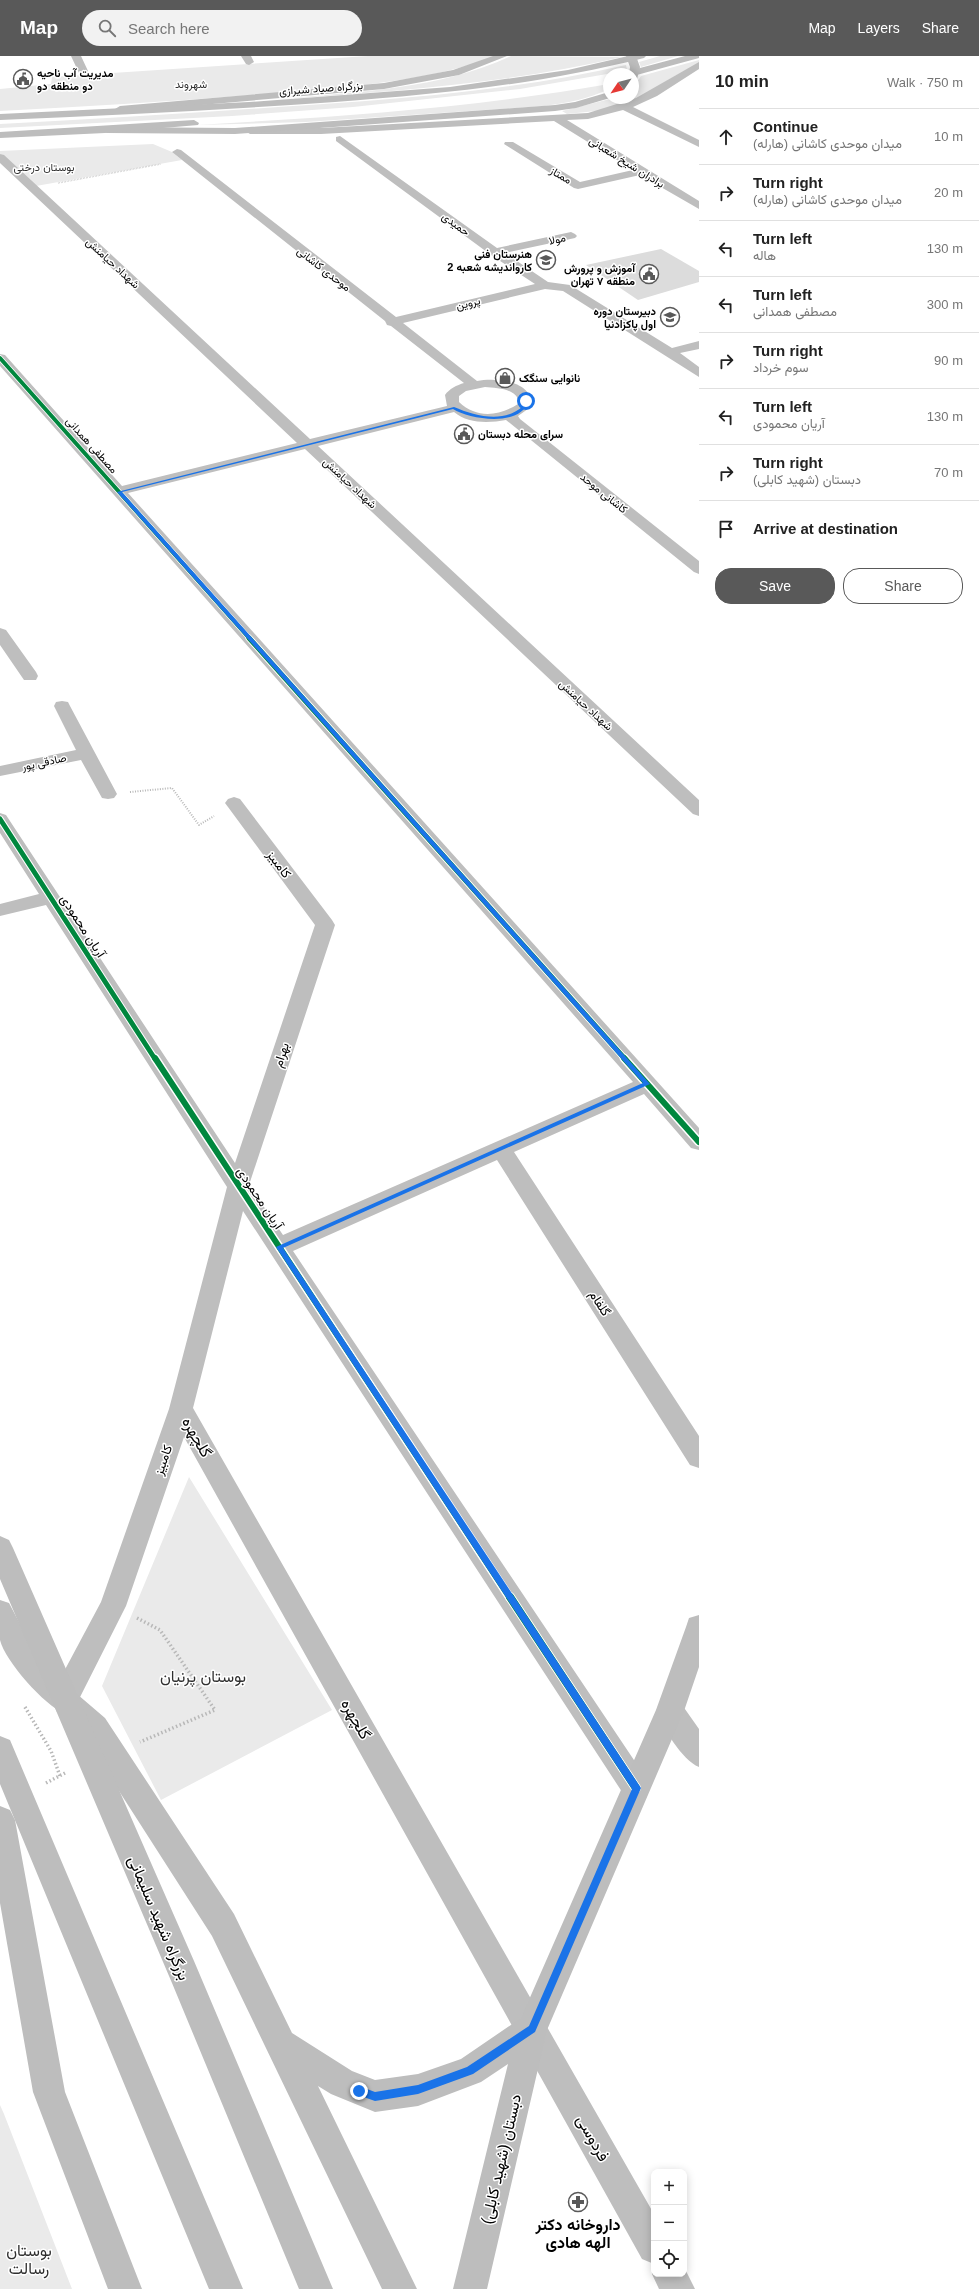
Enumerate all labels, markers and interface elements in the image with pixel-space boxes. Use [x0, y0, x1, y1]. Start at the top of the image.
search box [82, 10, 362, 46]
text: Map [20, 17, 58, 38]
icon: search [96, 17, 118, 39]
text: Search here [128, 20, 210, 37]
text: Map [808, 20, 836, 36]
text: Layers [858, 20, 900, 36]
text: Share [922, 20, 959, 36]
place label: مدیریت آب ناحیه دو منطقه دو [37, 67, 113, 93]
public building icon: مدیریت آب ناحیه دو منطقه دو [12, 68, 34, 90]
north arrow [603, 68, 639, 104]
text: 10 min [715, 72, 769, 91]
text: Walk · 750 m [887, 75, 963, 90]
park label: شهروند [175, 78, 207, 91]
street label: بزرگراه صیاد شیرازی [279, 79, 363, 98]
text: Continue [753, 118, 818, 135]
icon: ahead [715, 126, 737, 148]
text: 10 m [934, 129, 963, 144]
street label: برادران شیخ شعبانی [586, 134, 667, 192]
text: میدان موحدی کاشانی (هارله) [753, 136, 902, 151]
park label: بوستان درختی [13, 161, 75, 174]
street label: ممتاز [547, 163, 574, 187]
text: Turn right [753, 174, 823, 191]
icon: right [715, 182, 737, 204]
text: 20 m [934, 185, 963, 200]
text: میدان موحدی کاشانی (هارله) [753, 192, 902, 207]
street label: حمیدی [439, 210, 472, 239]
text: Turn left [753, 230, 812, 247]
street label: مولا [547, 231, 567, 248]
street label: شهداد حیامنش [83, 235, 142, 292]
icon: left [715, 238, 737, 260]
text: 130 m [927, 241, 963, 256]
street label: موحدی کاشانی [294, 244, 353, 294]
place label: هنرستان فنی کارواندیشه شعبه 2 [447, 248, 532, 274]
text: هاله [753, 248, 776, 263]
school or university icon: هنرستان فنی کارواندیشه شعبه 2 [535, 249, 557, 271]
place label: آموزش و پرورش منطقه ۷ تهران [564, 262, 636, 288]
public building icon: آموزش و پرورش منطقه ۷ تهران [638, 263, 660, 285]
text: Turn left [753, 286, 812, 303]
street label: پروین [455, 294, 482, 314]
icon: left [715, 294, 737, 316]
text: 300 m [927, 297, 963, 312]
text: مصطفی همدانی [753, 304, 837, 319]
place label: دبیرستان دوره اول پاکزادنیا [594, 305, 657, 332]
school or university icon: دبیرستان دوره اول پاکزادنیا [659, 306, 681, 328]
text: Turn right [753, 342, 823, 359]
icon: right [715, 350, 737, 372]
text: 90 m [934, 353, 963, 368]
text: سوم خرداد [753, 360, 809, 375]
shop icon: نانوایی سنگک [494, 367, 516, 389]
place label: نانوایی سنگک [519, 372, 580, 385]
route start [517, 392, 535, 410]
text: Turn left [753, 398, 812, 415]
icon: left [715, 406, 737, 428]
text: 130 m [927, 409, 963, 424]
street label: مصطفی همدانی [63, 415, 120, 476]
text: آریان محمودی [753, 416, 825, 431]
public building icon: سرای محله دبستان [453, 423, 475, 445]
place label: سرای محله دبستان [478, 428, 563, 441]
text: Turn right [753, 454, 823, 471]
street label: شهداد حیامنش [320, 455, 379, 512]
icon: right [715, 462, 737, 484]
text: 70 m [934, 465, 963, 480]
street label: کاشانی موحد [578, 471, 630, 516]
text: دبستان (شهید کابلی) [753, 472, 861, 487]
icon: arrive [715, 518, 737, 540]
text: Arrive at destination [753, 520, 898, 537]
button: Save [715, 568, 835, 604]
button: Share [843, 568, 963, 604]
street label: شهداد حیامنش [556, 677, 615, 734]
street label: صادقی پور [20, 751, 68, 775]
street label: کامبیز [262, 846, 294, 882]
street label: آریان محمودی [56, 892, 109, 962]
street label: بهرام [270, 1041, 293, 1070]
street label: آریان محمودی [233, 1164, 287, 1233]
street label: گلفام [585, 1287, 614, 1319]
street label: گلچهره [176, 1414, 215, 1462]
street label: کامبیز [151, 1443, 176, 1478]
park label: بوستان پرنیان [160, 1668, 246, 1688]
street label: گلچهره [335, 1696, 374, 1744]
street label: بزرگراه شهید سلیمانی [123, 1853, 193, 1984]
route end [350, 2082, 368, 2100]
street label: دبستان (شهید کابلی) [478, 2092, 526, 2226]
street label: فردوسی [572, 2112, 613, 2165]
map controls [651, 2169, 687, 2277]
button: + [651, 2169, 687, 2205]
pharmacy icon: داروخانه دکتر الهه هادی [567, 2191, 589, 2213]
button: − [651, 2205, 687, 2241]
place label: داروخانه دکتر الهه هادی [534, 2216, 621, 2253]
button: locate [651, 2241, 687, 2277]
park label: بوستان رسالت [6, 2242, 52, 2279]

